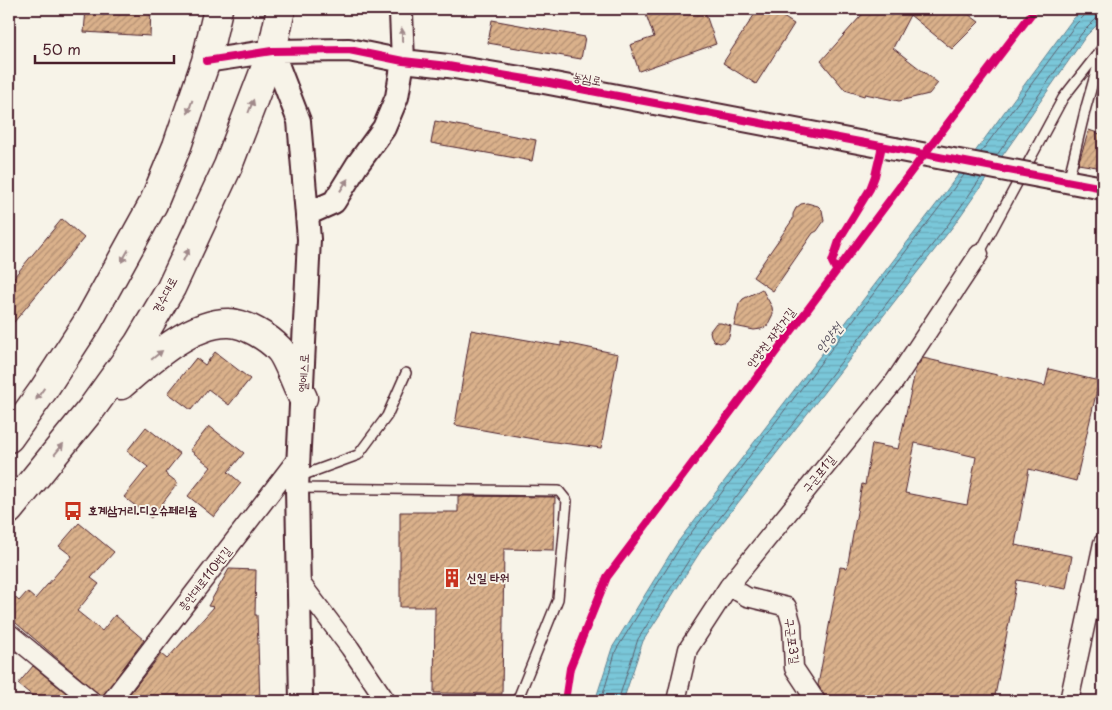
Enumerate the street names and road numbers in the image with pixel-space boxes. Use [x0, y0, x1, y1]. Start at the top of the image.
street label: 농심로 [571, 66, 603, 90]
street label: 경수대로 [147, 273, 181, 316]
street label: 안양천 자전거길 [741, 303, 799, 371]
street label: 엘에스로 [293, 353, 313, 393]
street label: 구군포1길 [797, 450, 839, 496]
street label: 흥안대로110번길 [173, 542, 235, 614]
street label: 구군포3길 [781, 617, 805, 665]

